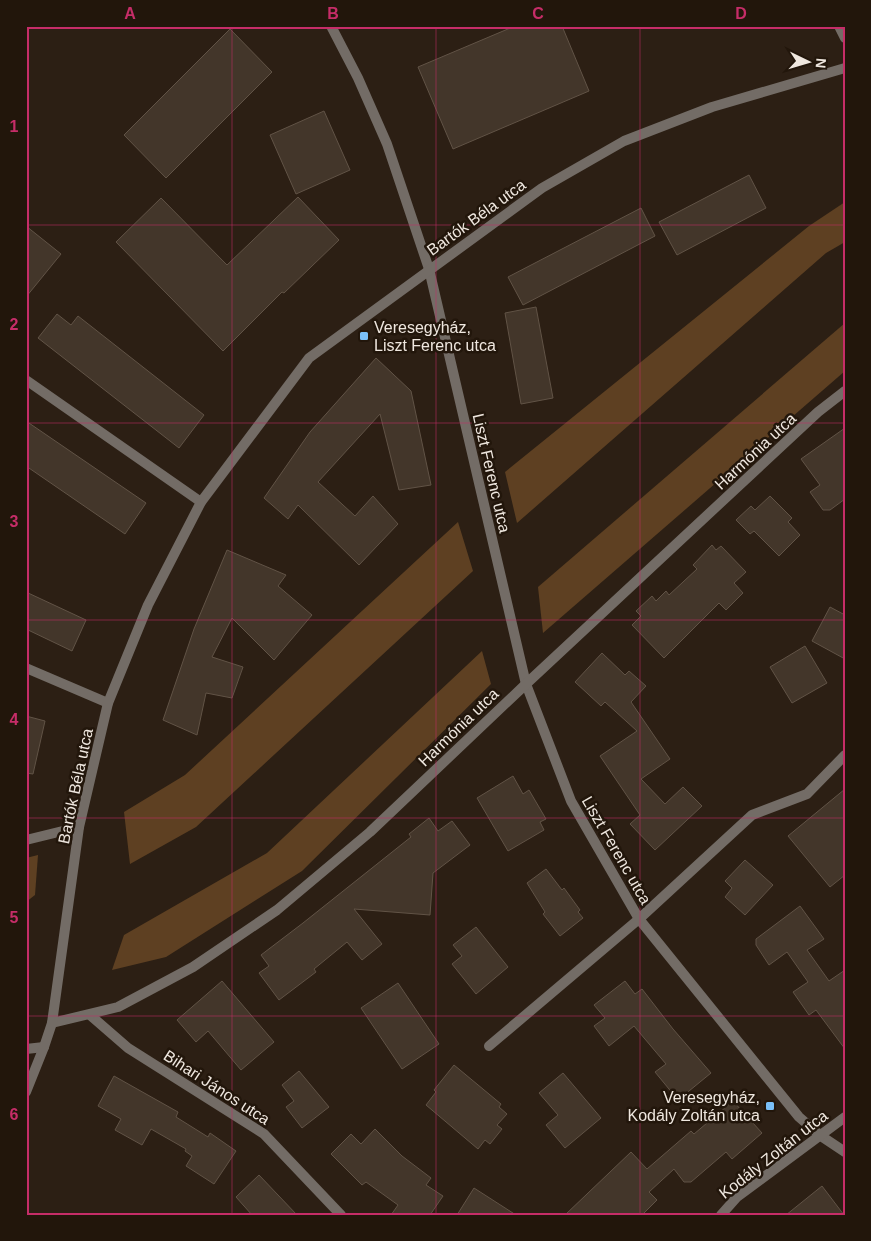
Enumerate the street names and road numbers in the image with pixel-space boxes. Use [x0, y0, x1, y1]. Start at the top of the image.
street label: Bartók Béla utca [424, 176, 529, 259]
street label: Harmónia utca [711, 410, 799, 493]
street label: Liszt Ferenc utca [470, 412, 514, 534]
street label: Harmónia utca [415, 685, 502, 770]
street label: Bartók Béla utca [55, 727, 96, 845]
street label: Liszt Ferenc utca [579, 793, 654, 907]
street label: Bihari János utca [161, 1047, 273, 1128]
street label: Kodály Zoltán utca [716, 1107, 831, 1202]

